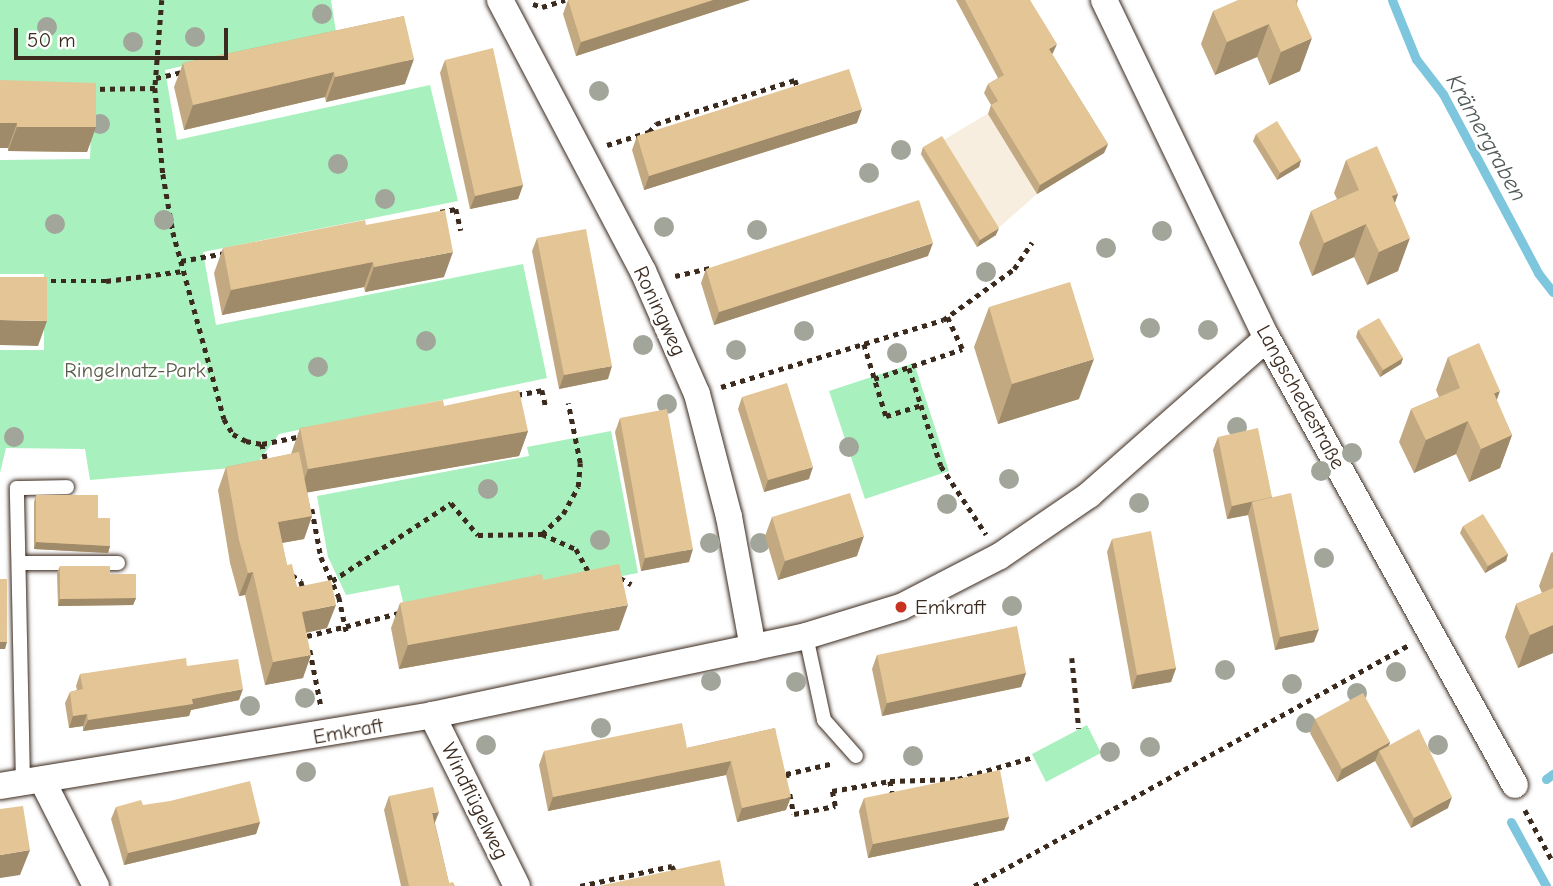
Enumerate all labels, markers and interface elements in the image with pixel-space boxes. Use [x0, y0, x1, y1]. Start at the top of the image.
scale bar [18, 14, 231, 58]
text: 50 m [27, 28, 76, 52]
water label: Krämergraben [1440, 70, 1532, 206]
street label: Roningweg [628, 262, 692, 360]
street label: Langschedestraße [1251, 320, 1351, 474]
park label: Ringelnatz-Park [64, 357, 206, 383]
place label: Emkraft [915, 594, 986, 620]
marker: Emkraft [893, 599, 909, 615]
street label: Emkraft [311, 712, 385, 750]
street label: Windflügelweg [436, 738, 514, 864]

